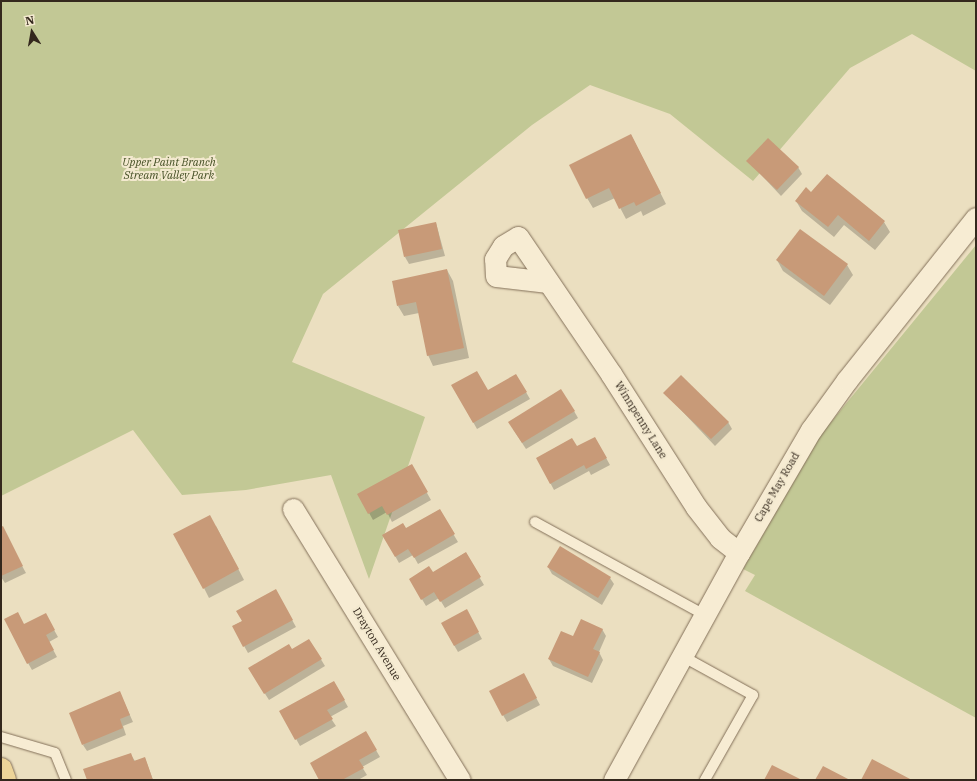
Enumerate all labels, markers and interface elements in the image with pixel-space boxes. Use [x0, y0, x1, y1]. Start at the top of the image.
north arrow [12, 12, 52, 52]
text: N [24, 13, 35, 28]
park label: Upper Paint Branch Stream Valley Park [122, 156, 216, 182]
street label: Winnpenny Lane [612, 379, 670, 461]
street label: Cape May Road [752, 450, 802, 524]
street label: Drayton Avenue [350, 605, 404, 683]

